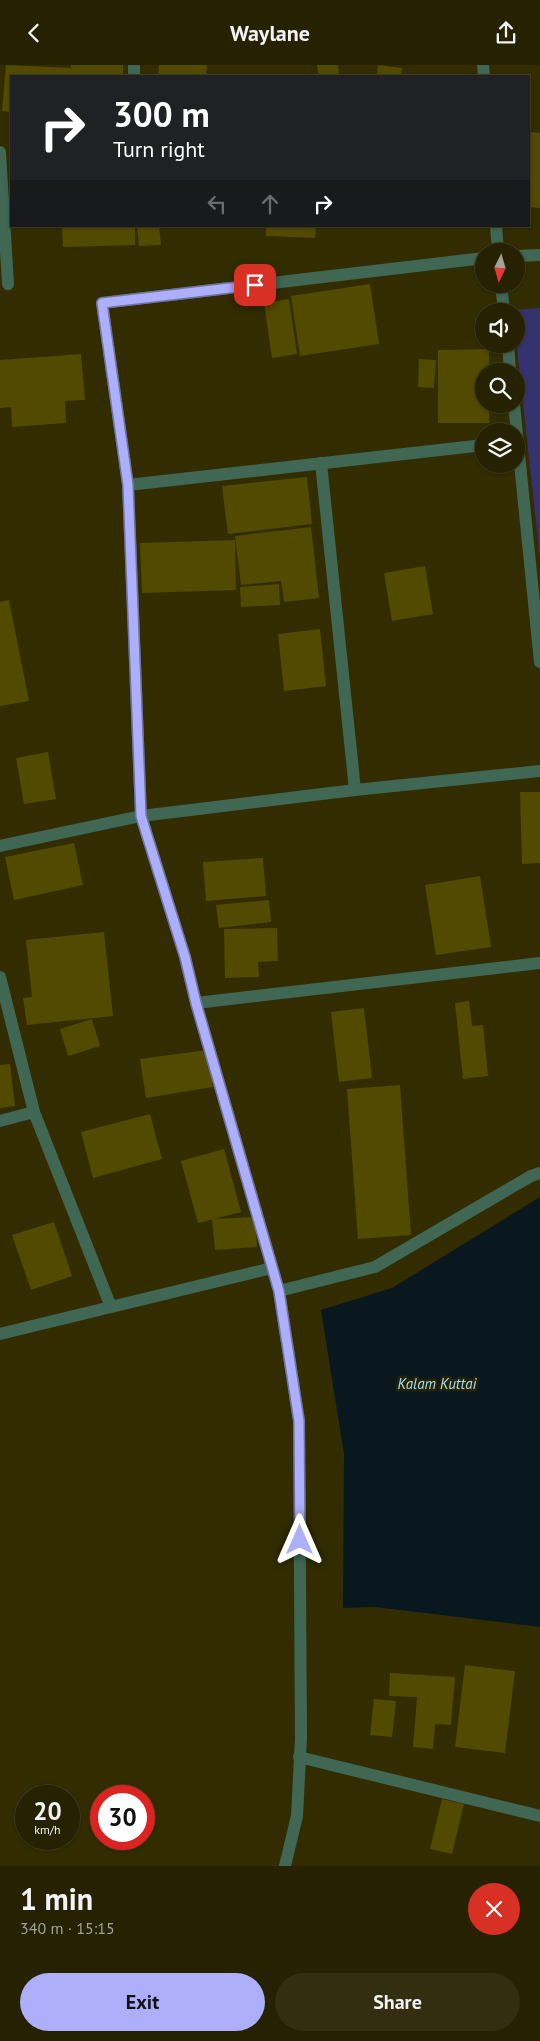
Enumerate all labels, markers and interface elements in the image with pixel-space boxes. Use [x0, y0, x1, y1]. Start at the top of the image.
icon: back [20, 19, 48, 47]
text: Waylane [230, 19, 310, 47]
icon: share [492, 19, 520, 47]
text: 300 m [113, 91, 210, 137]
icon: right [30, 95, 95, 160]
text: Turn right [113, 135, 205, 163]
icon: left [203, 190, 231, 218]
icon: ahead [256, 190, 284, 218]
icon: right [309, 190, 337, 218]
north arrow [475, 243, 525, 293]
map controls [475, 243, 525, 473]
pin [234, 264, 276, 306]
icon: arrive [241, 271, 269, 299]
button: sound [475, 303, 525, 353]
button: search [475, 363, 525, 413]
button: layers [475, 423, 525, 473]
water label: Kalam Kuttai [398, 1374, 478, 1393]
position arrow [273, 1513, 325, 1565]
speed limit sign: 30 [90, 1785, 155, 1850]
text: 20 [33, 1795, 62, 1827]
text: km/h [34, 1822, 61, 1837]
text: 1 min [20, 1879, 93, 1918]
button: close [468, 1883, 520, 1935]
text: 340 m · 15:15 [20, 1918, 115, 1938]
button: Exit [20, 1973, 265, 2031]
button: Share [275, 1973, 520, 2031]

